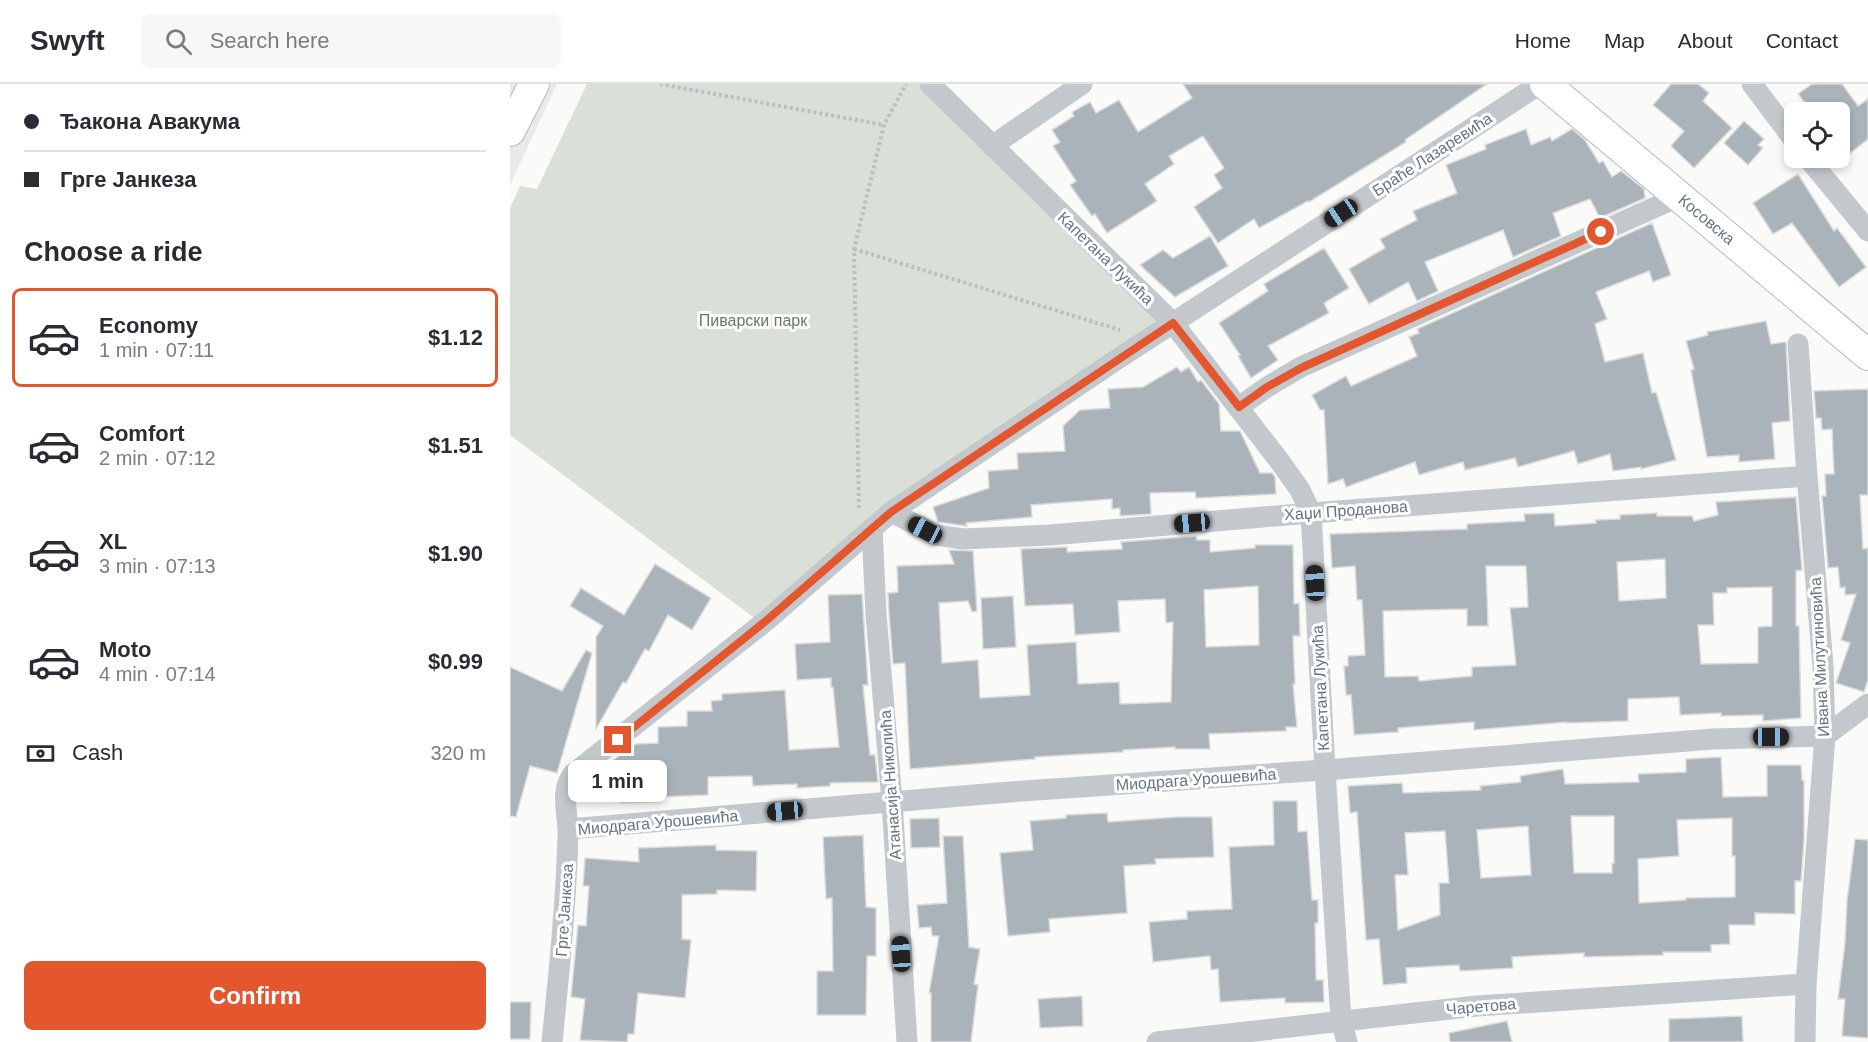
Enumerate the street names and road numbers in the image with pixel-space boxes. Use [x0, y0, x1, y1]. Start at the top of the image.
street label: Браће Лазаревића [1369, 109, 1495, 199]
street label: Косовска [1675, 191, 1738, 248]
street label: Капетана Лукића [1054, 209, 1157, 308]
street label: Хаџи Проданова [1284, 498, 1409, 523]
street label: Ивана Милутиновића [1807, 577, 1832, 737]
street label: Капетана Лукића [1309, 625, 1332, 751]
street label: Атанасија Николића [877, 709, 904, 860]
street label: Миодрага Урошевића [1115, 765, 1277, 794]
street label: Миодрага Урошевића [577, 807, 739, 838]
street label: Грге Јанкеза [553, 863, 576, 957]
street label: Чаретова [1445, 995, 1517, 1018]

